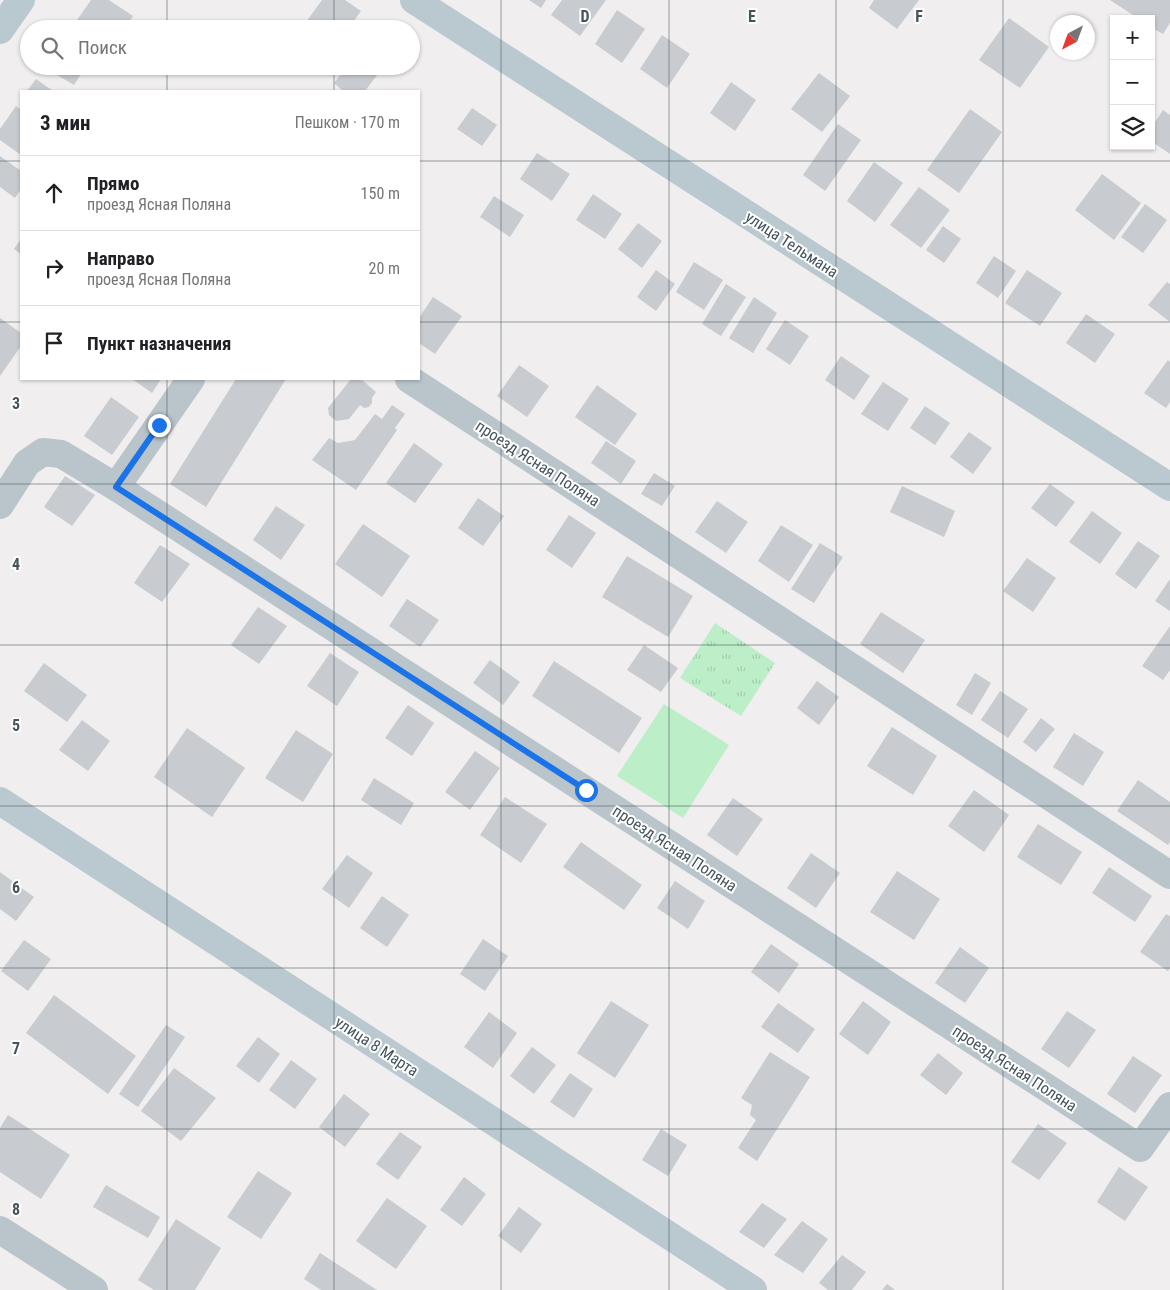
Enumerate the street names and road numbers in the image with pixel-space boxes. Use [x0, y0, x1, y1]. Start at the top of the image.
street label: улица Тельмана [742, 207, 842, 281]
street label: проезд Ясная Поляна [472, 416, 603, 511]
street label: проезд Ясная Поляна [609, 801, 740, 896]
street label: улица 8 Марта [332, 1012, 422, 1080]
street label: проезд Ясная Поляна [949, 1021, 1080, 1116]

